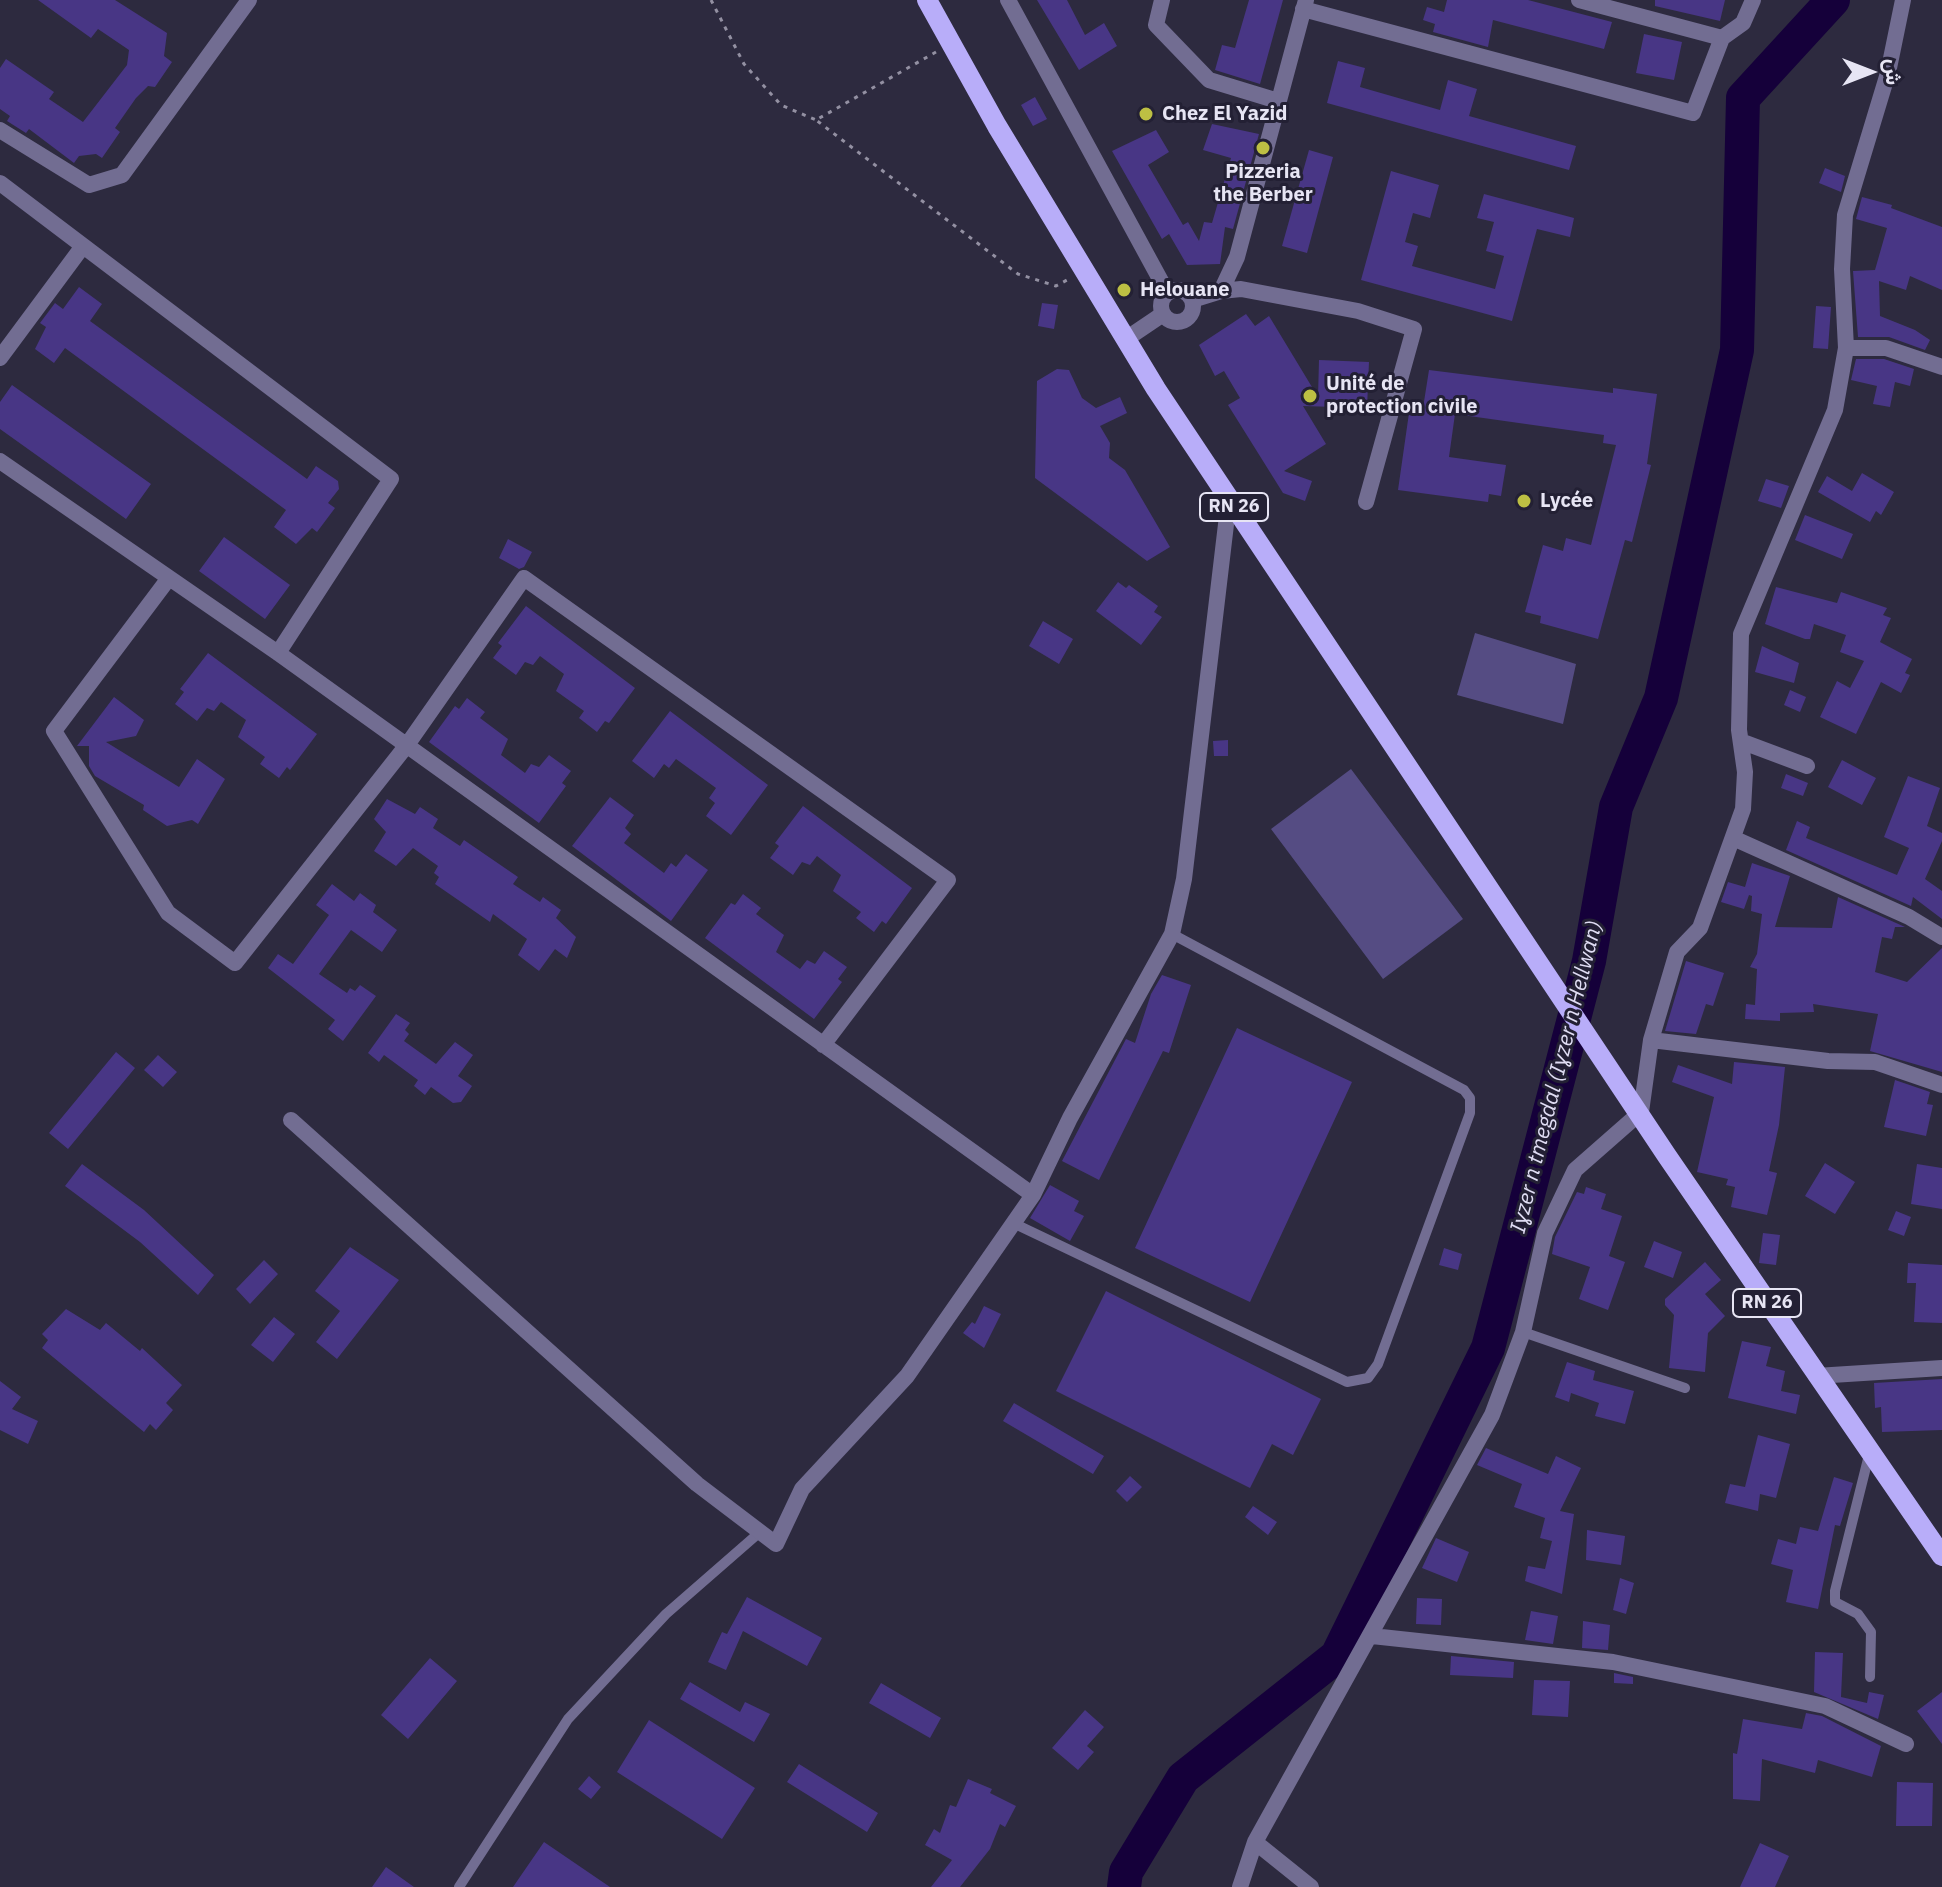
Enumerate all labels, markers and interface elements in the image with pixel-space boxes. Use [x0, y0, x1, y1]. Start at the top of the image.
north arrow [1830, 32, 1910, 112]
text: ش [1880, 59, 1909, 85]
place label: Chez El Yazid [1162, 102, 1287, 126]
marker: Chez El Yazid [1137, 105, 1155, 123]
marker: Pizzeria the Berber [1254, 139, 1272, 157]
place label: Pizzeria the Berber [1213, 160, 1313, 207]
place label: Helouane [1140, 278, 1230, 302]
marker: Helouane [1115, 281, 1133, 299]
place label: Unité de protection civile [1326, 372, 1478, 419]
marker: Unité de protection civile [1301, 387, 1319, 405]
place label: Lycée [1540, 489, 1593, 513]
marker: Lycée [1515, 492, 1533, 510]
road number: RN 26 [1200, 493, 1268, 521]
water label: Iɣzer n tmegdal (Iɣzer n Hellwan) [1505, 918, 1609, 1236]
road number: RN 26 [1733, 1289, 1801, 1317]

